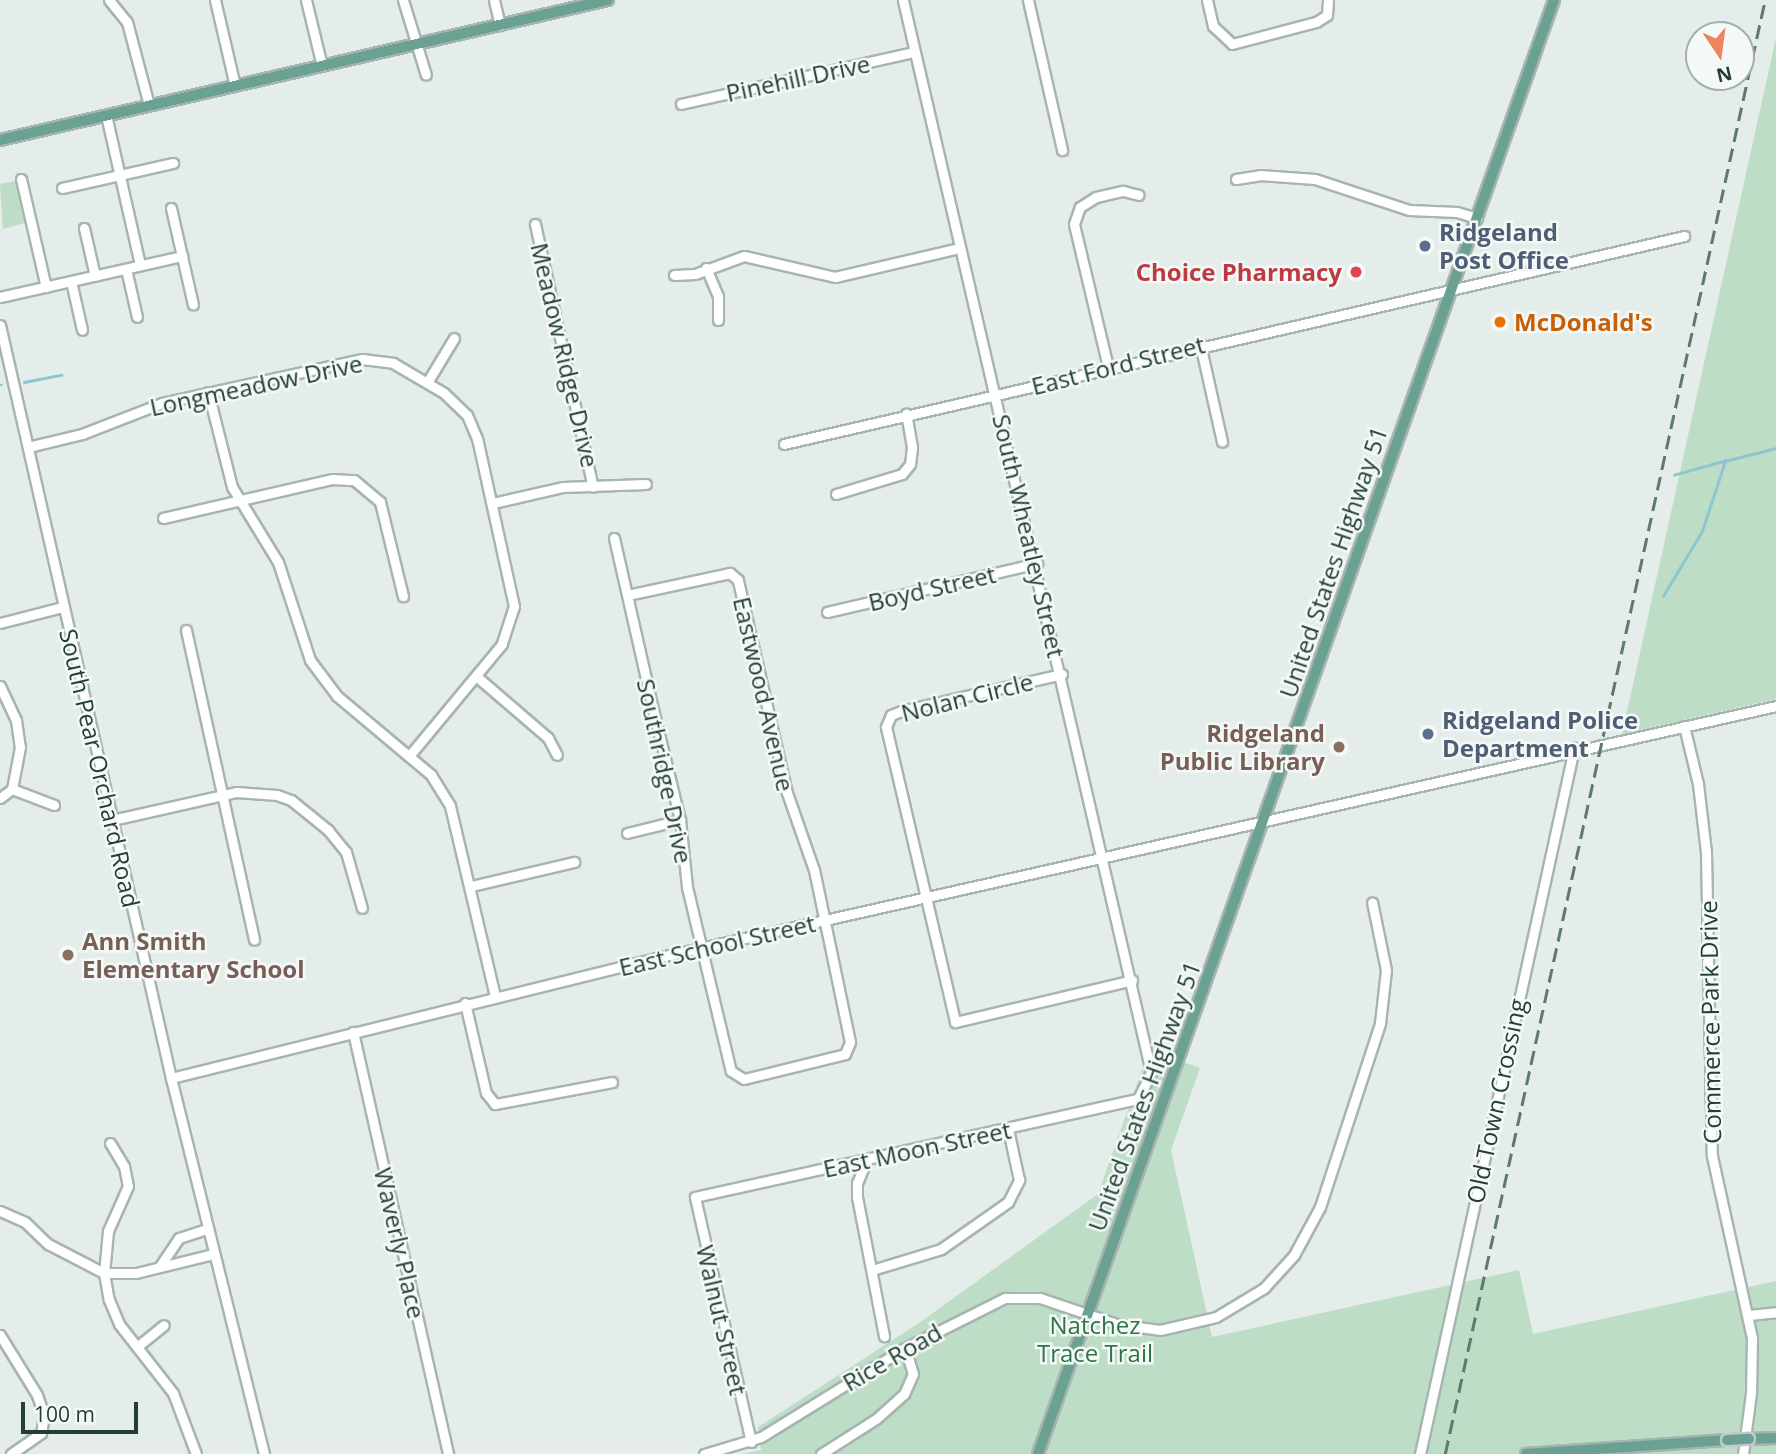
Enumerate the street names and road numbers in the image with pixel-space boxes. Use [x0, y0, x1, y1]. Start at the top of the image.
street label: Pinehill Drive [723, 49, 873, 107]
street label: Meadow Ridge Drive [525, 240, 605, 470]
street label: East Ford Street [1028, 330, 1208, 400]
street label: Longmeadow Drive [147, 348, 365, 422]
street label: South Wheatley Street [987, 412, 1071, 660]
street label: United States Highway 51 [1273, 423, 1393, 701]
street label: Boyd Street [865, 559, 999, 617]
street label: Eastwood Avenue [728, 594, 800, 794]
street label: South Pear Orchard Road [54, 626, 146, 910]
street label: Nolan Circle [898, 667, 1036, 727]
street label: Southridge Drive [631, 676, 699, 866]
street label: Commerce Park Drive [1693, 900, 1727, 1144]
street label: East School Street [616, 908, 818, 982]
street label: United States Highway 51 [1082, 957, 1206, 1235]
street label: Old Town Crossing [1460, 996, 1532, 1206]
street label: East Moon Street [820, 1115, 1014, 1183]
street label: Waverly Place [369, 1165, 431, 1321]
street label: Walnut Street [691, 1242, 753, 1398]
street label: Rice Road [837, 1317, 947, 1397]

